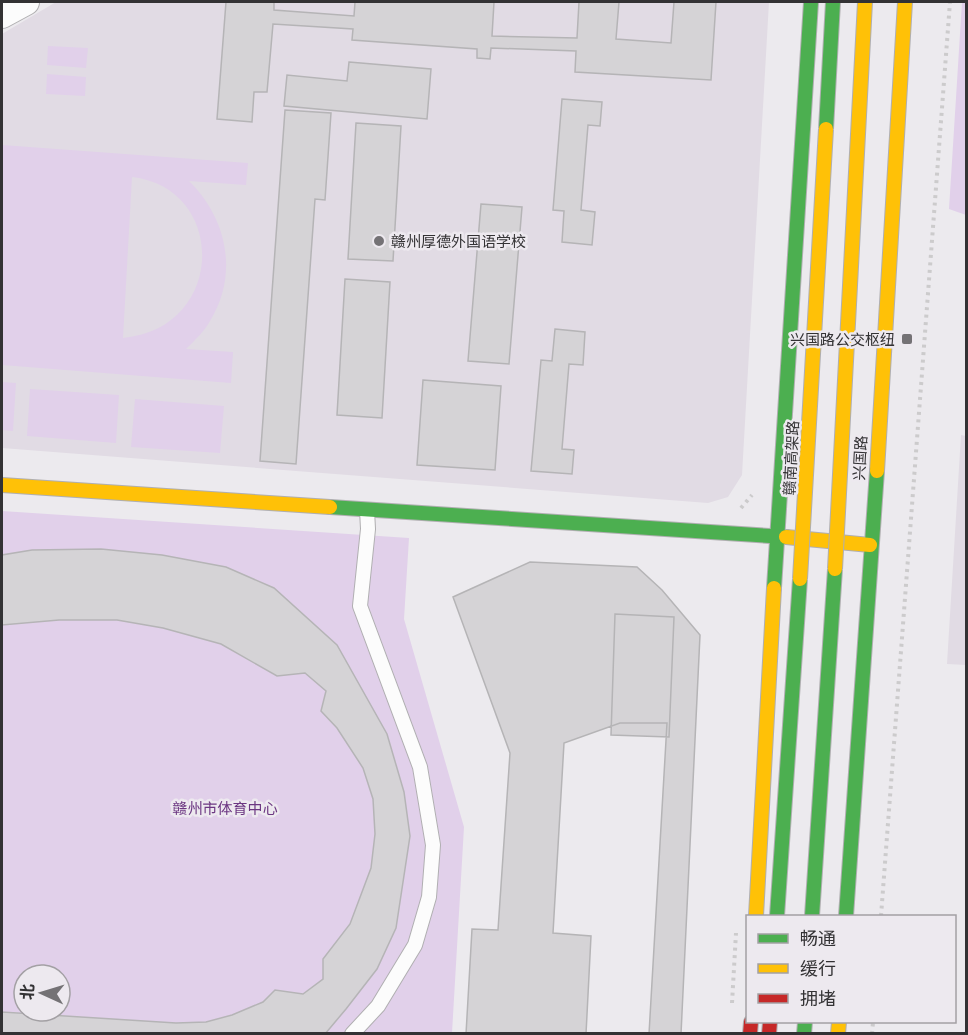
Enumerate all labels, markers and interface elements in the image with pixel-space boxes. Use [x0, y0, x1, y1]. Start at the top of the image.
place label: 赣州厚德外国语学校 [391, 231, 526, 252]
marker: 赣州厚德外国语学校 [372, 234, 386, 248]
place label: 兴国路公交枢纽 [790, 329, 895, 350]
marker: 兴国路公交枢纽 [900, 332, 914, 346]
street label: 赣南高架路 [779, 420, 803, 496]
street label: 兴国路 [848, 435, 872, 481]
park label: 赣州市体育中心 [172, 798, 278, 819]
legend [746, 915, 956, 1023]
text: 畅通 [800, 926, 836, 951]
text: 缓行 [800, 956, 836, 981]
north arrow [12, 963, 72, 1023]
text: 北 [16, 983, 40, 1001]
text: 拥堵 [800, 986, 836, 1011]

